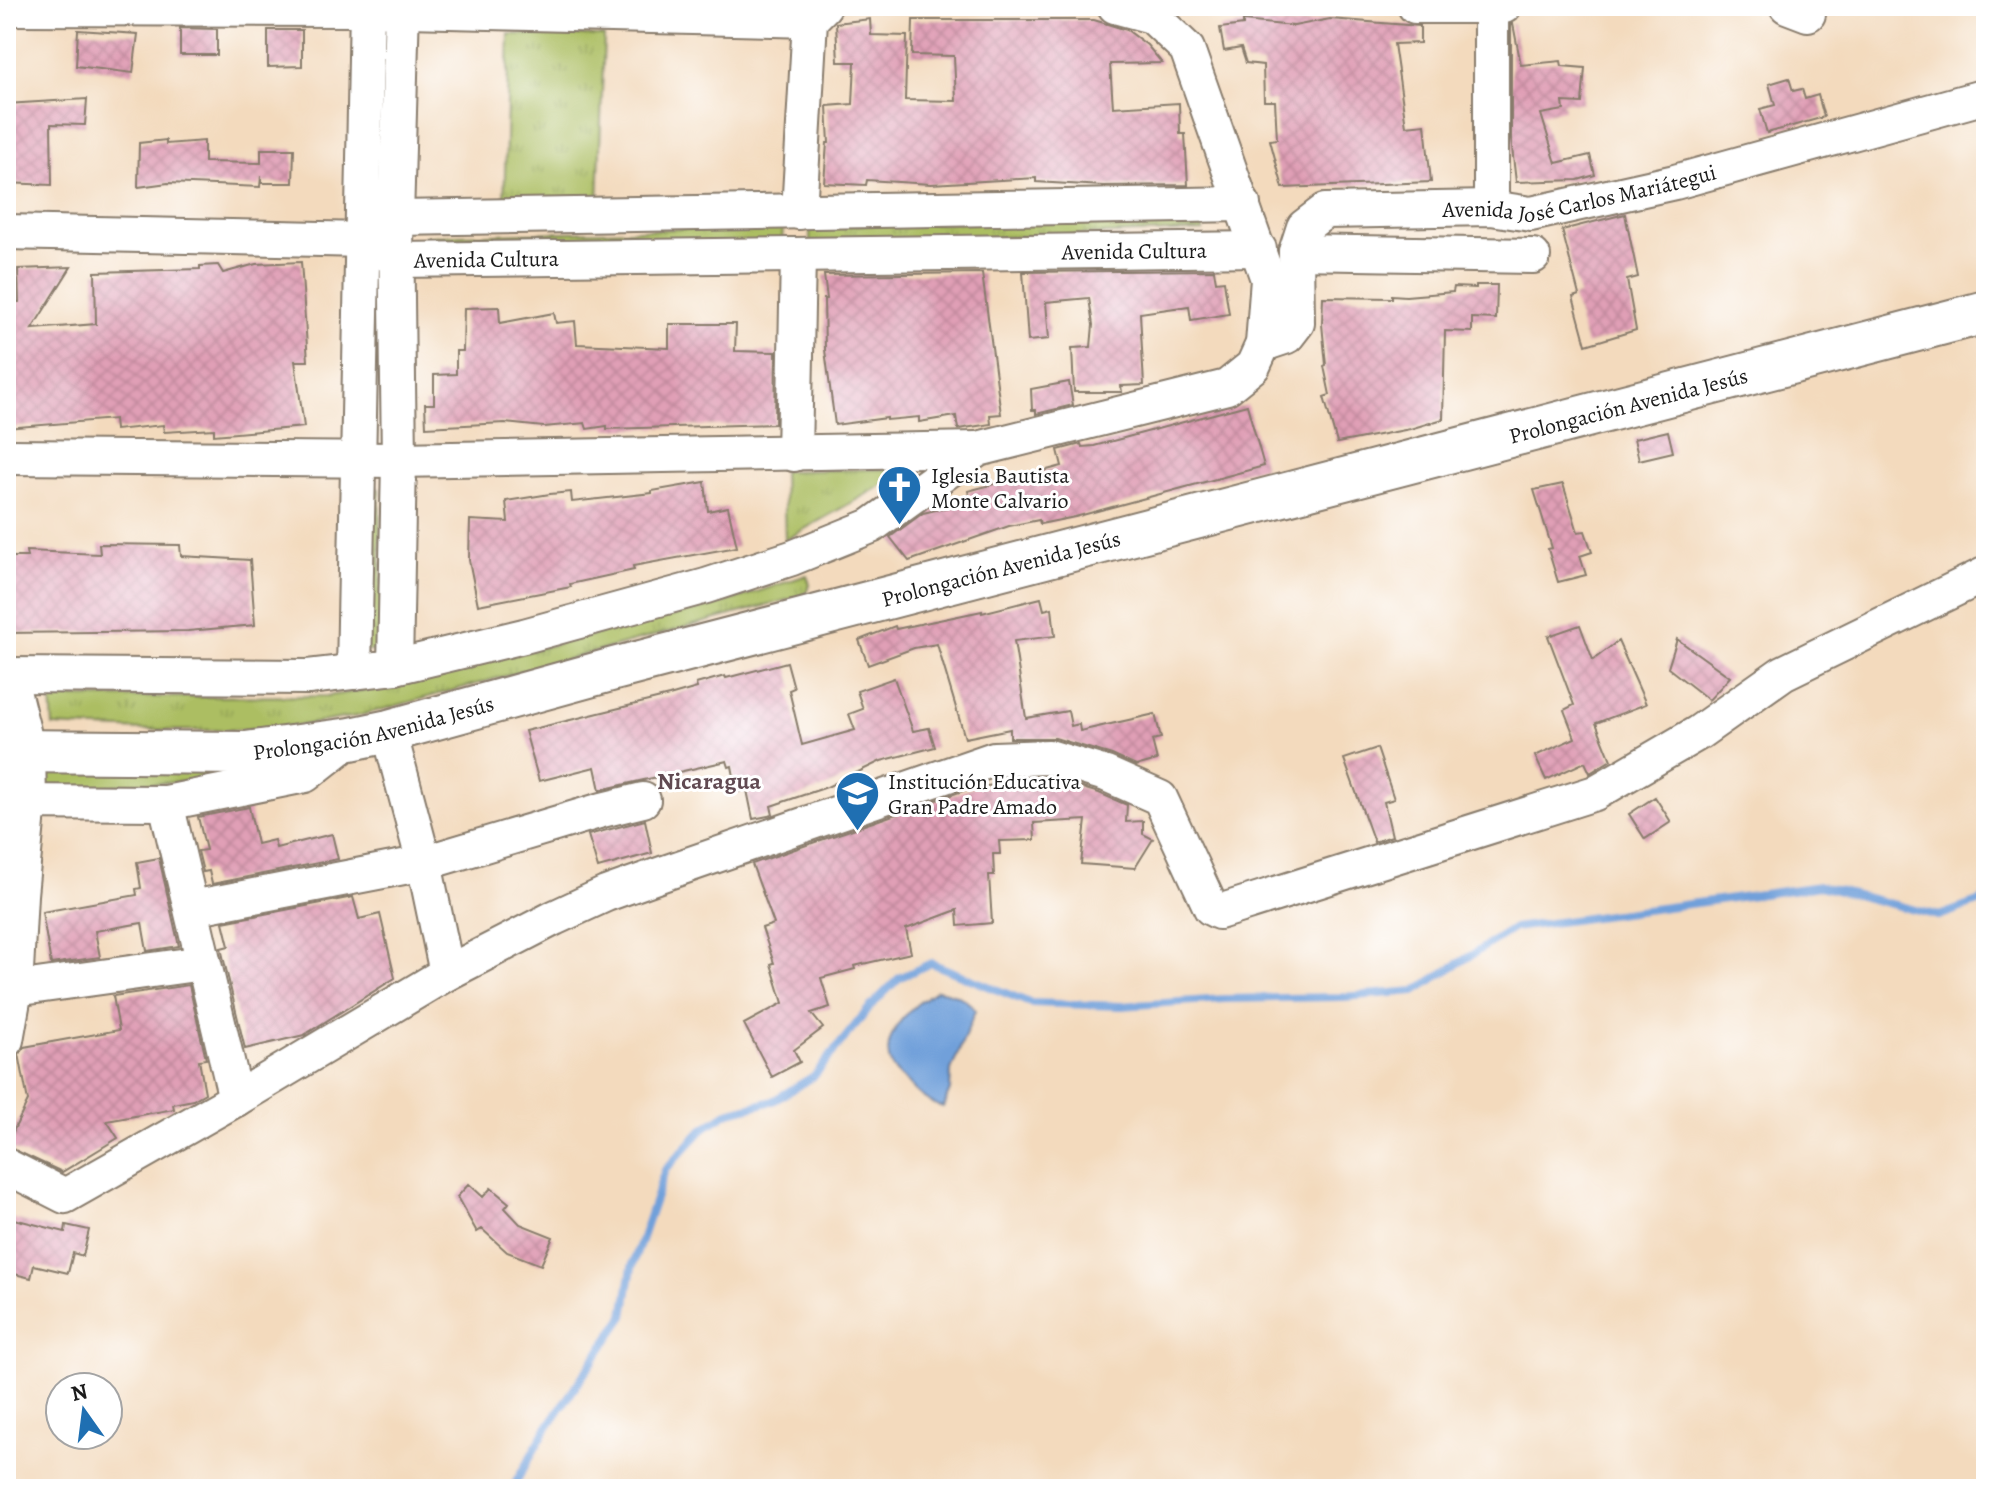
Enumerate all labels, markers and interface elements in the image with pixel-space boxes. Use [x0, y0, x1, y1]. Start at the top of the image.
street label: Avenida José Carlos Mariátegui [1441, 157, 1720, 231]
street label: Avenida Cultura [1061, 236, 1208, 268]
street label: Avenida Cultura [413, 244, 560, 276]
street label: Prolongación Avenida Jesús [1506, 361, 1751, 452]
place label: Iglesia Bautista Monte Calvario [931, 461, 1070, 516]
church icon: Iglesia Bautista Monte Calvario [876, 464, 924, 527]
street label: Prolongación Avenida Jesús [879, 524, 1124, 615]
street label: Prolongación Avenida Jesús [251, 689, 497, 768]
district label: Nicaragua [657, 765, 762, 797]
place label: Institución Educativa Gran Padre Amado [888, 767, 1082, 822]
school or university icon: Institución Educativa Gran Padre Amado [833, 770, 881, 833]
north arrow [44, 1371, 124, 1451]
text: N [68, 1376, 91, 1409]

